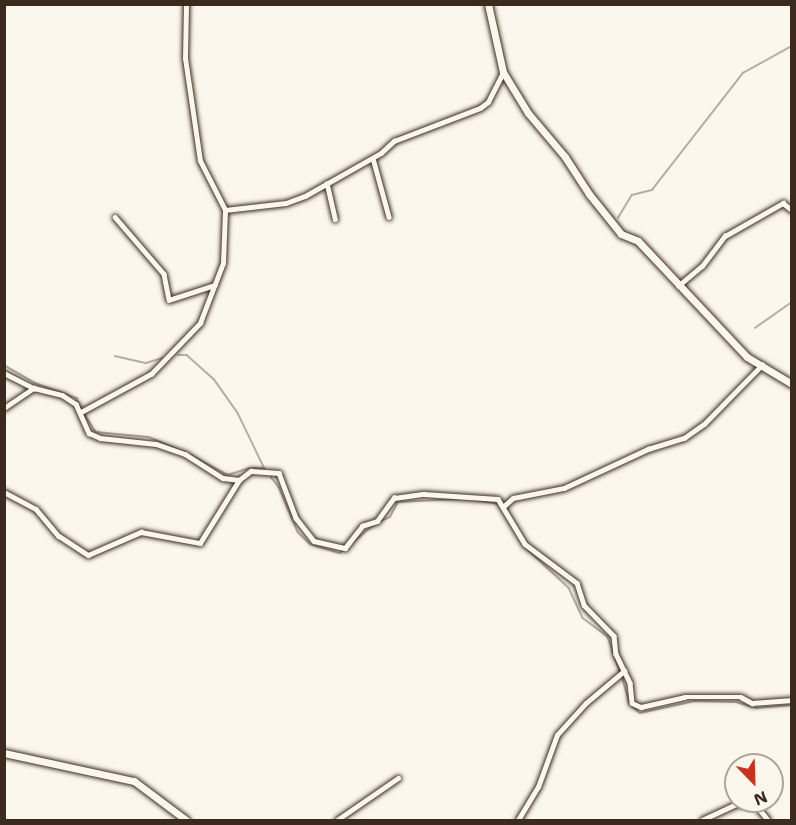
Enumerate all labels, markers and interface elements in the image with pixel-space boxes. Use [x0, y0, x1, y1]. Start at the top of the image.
north arrow [724, 753, 784, 813]
text: N [751, 786, 770, 810]

